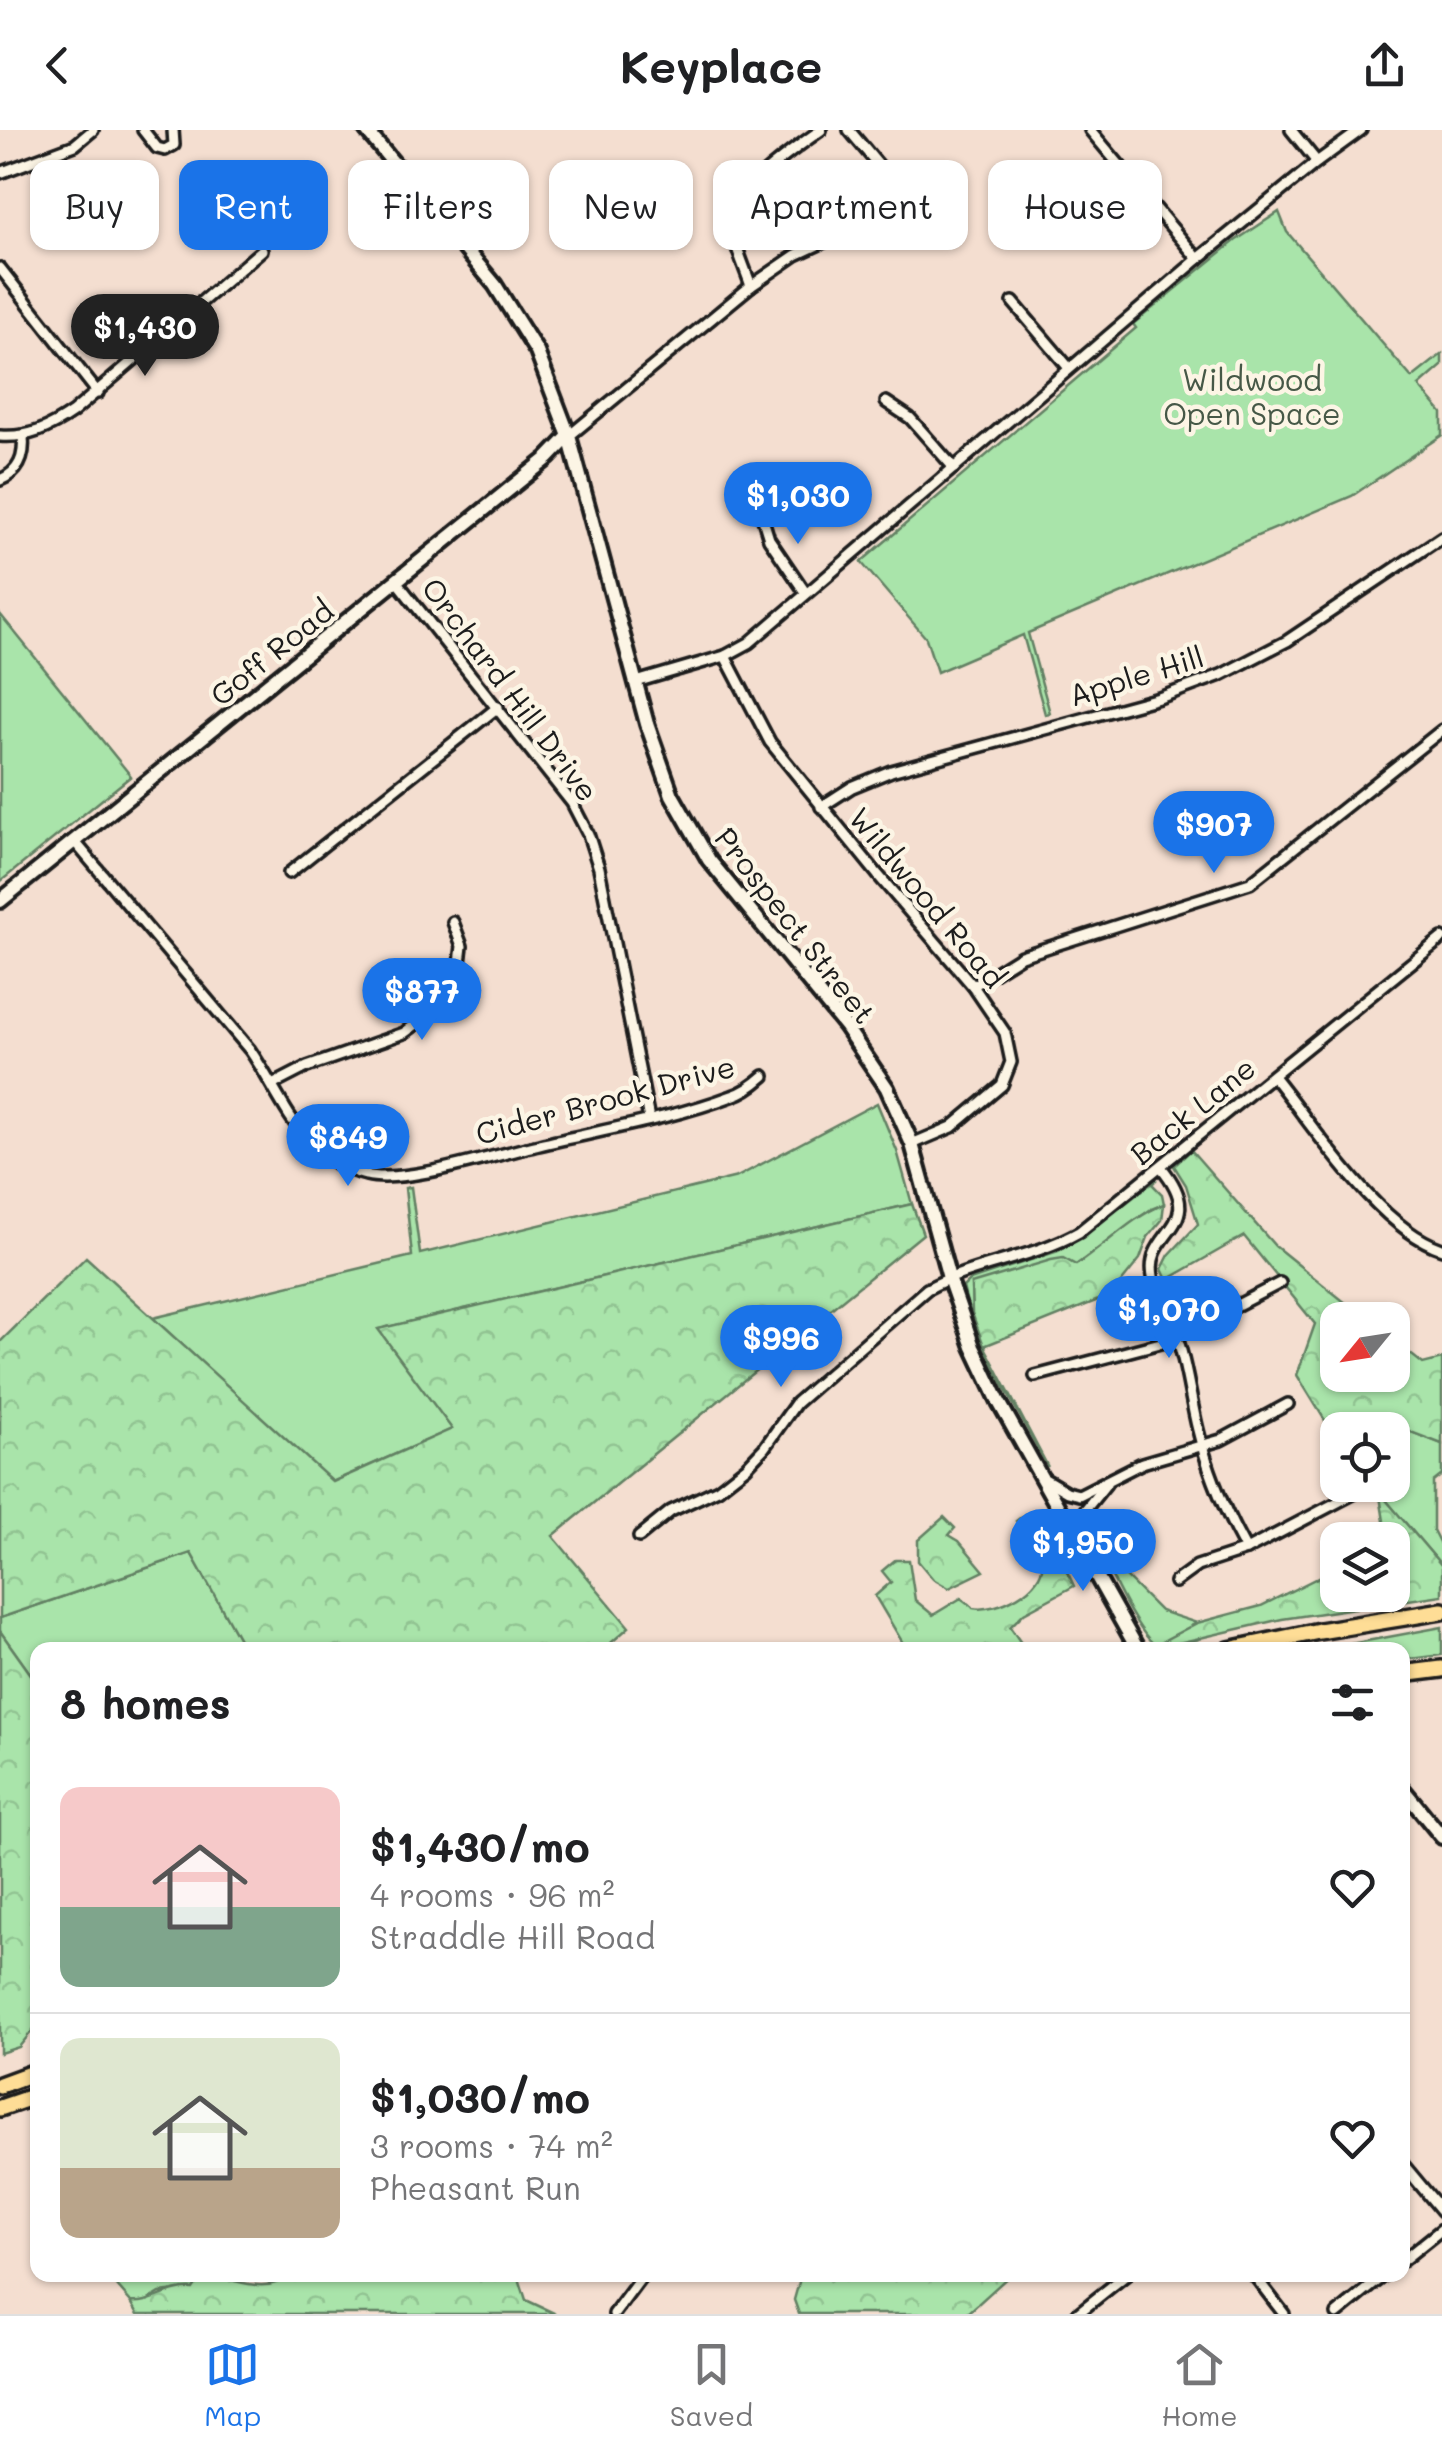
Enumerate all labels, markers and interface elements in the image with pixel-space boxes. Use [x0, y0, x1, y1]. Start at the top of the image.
text: Keyplace [620, 36, 822, 94]
icon: back [30, 38, 85, 93]
icon: share [1357, 38, 1412, 93]
chip: Buy [30, 160, 159, 250]
chip: Rent [179, 160, 328, 250]
chip: Filters [348, 160, 529, 250]
chip: New [549, 160, 693, 250]
chip: Apartment [713, 160, 968, 250]
chip: House [988, 160, 1162, 250]
pin: $1,430 [64, 294, 226, 379]
text: $1,430 [93, 305, 197, 347]
park label: Wildwood Open Space [1163, 359, 1341, 433]
pin: $1,030 [717, 462, 879, 547]
text: $1,030 [746, 473, 850, 515]
street label: Orchard Hill Drive [414, 569, 608, 809]
street label: Goff Road [201, 590, 341, 714]
street label: Apple Hill [1064, 636, 1208, 714]
pin: $907 [1155, 791, 1273, 876]
street label: Wildwood Road [841, 798, 1015, 996]
text: $907 [1175, 802, 1253, 844]
street label: Prospect Street [707, 819, 885, 1031]
pin: $877 [363, 958, 481, 1043]
text: $877 [384, 969, 460, 1011]
street label: Cider Brook Drive [471, 1045, 739, 1153]
street label: Back Lane [1121, 1047, 1263, 1173]
pin: $849 [289, 1104, 407, 1189]
text: $849 [308, 1115, 388, 1157]
pin: $1,070 [1088, 1276, 1250, 1361]
text: $1,070 [1118, 1287, 1220, 1329]
north arrow [1320, 1302, 1410, 1392]
map controls [1320, 1302, 1410, 1612]
pin: $996 [722, 1305, 840, 1390]
text: $996 [742, 1316, 820, 1358]
button: locate [1320, 1412, 1410, 1502]
pin: $1,950 [1002, 1509, 1164, 1594]
text: $1,950 [1032, 1520, 1134, 1562]
button: layers [1320, 1522, 1410, 1612]
text: 8 homes [60, 1675, 231, 1730]
icon: filters [1325, 1675, 1380, 1730]
text: $1,430/mo [370, 1818, 590, 1873]
icon: home [140, 1827, 260, 1947]
icon: heart [1325, 1860, 1380, 1915]
text: 4 rooms · 96 m² [370, 1873, 615, 1915]
text: Straddle Hill Road [370, 1915, 655, 1957]
text: $1,030/mo [370, 2069, 590, 2124]
icon: home [140, 2078, 260, 2198]
icon: heart [1325, 2111, 1380, 2166]
text: 3 rooms · 74 m² [370, 2124, 613, 2166]
text: Pheasant Run [370, 2166, 581, 2208]
tab: Map [204, 2337, 261, 2433]
tab: Saved [670, 2337, 753, 2433]
tab: Home [1161, 2337, 1238, 2433]

